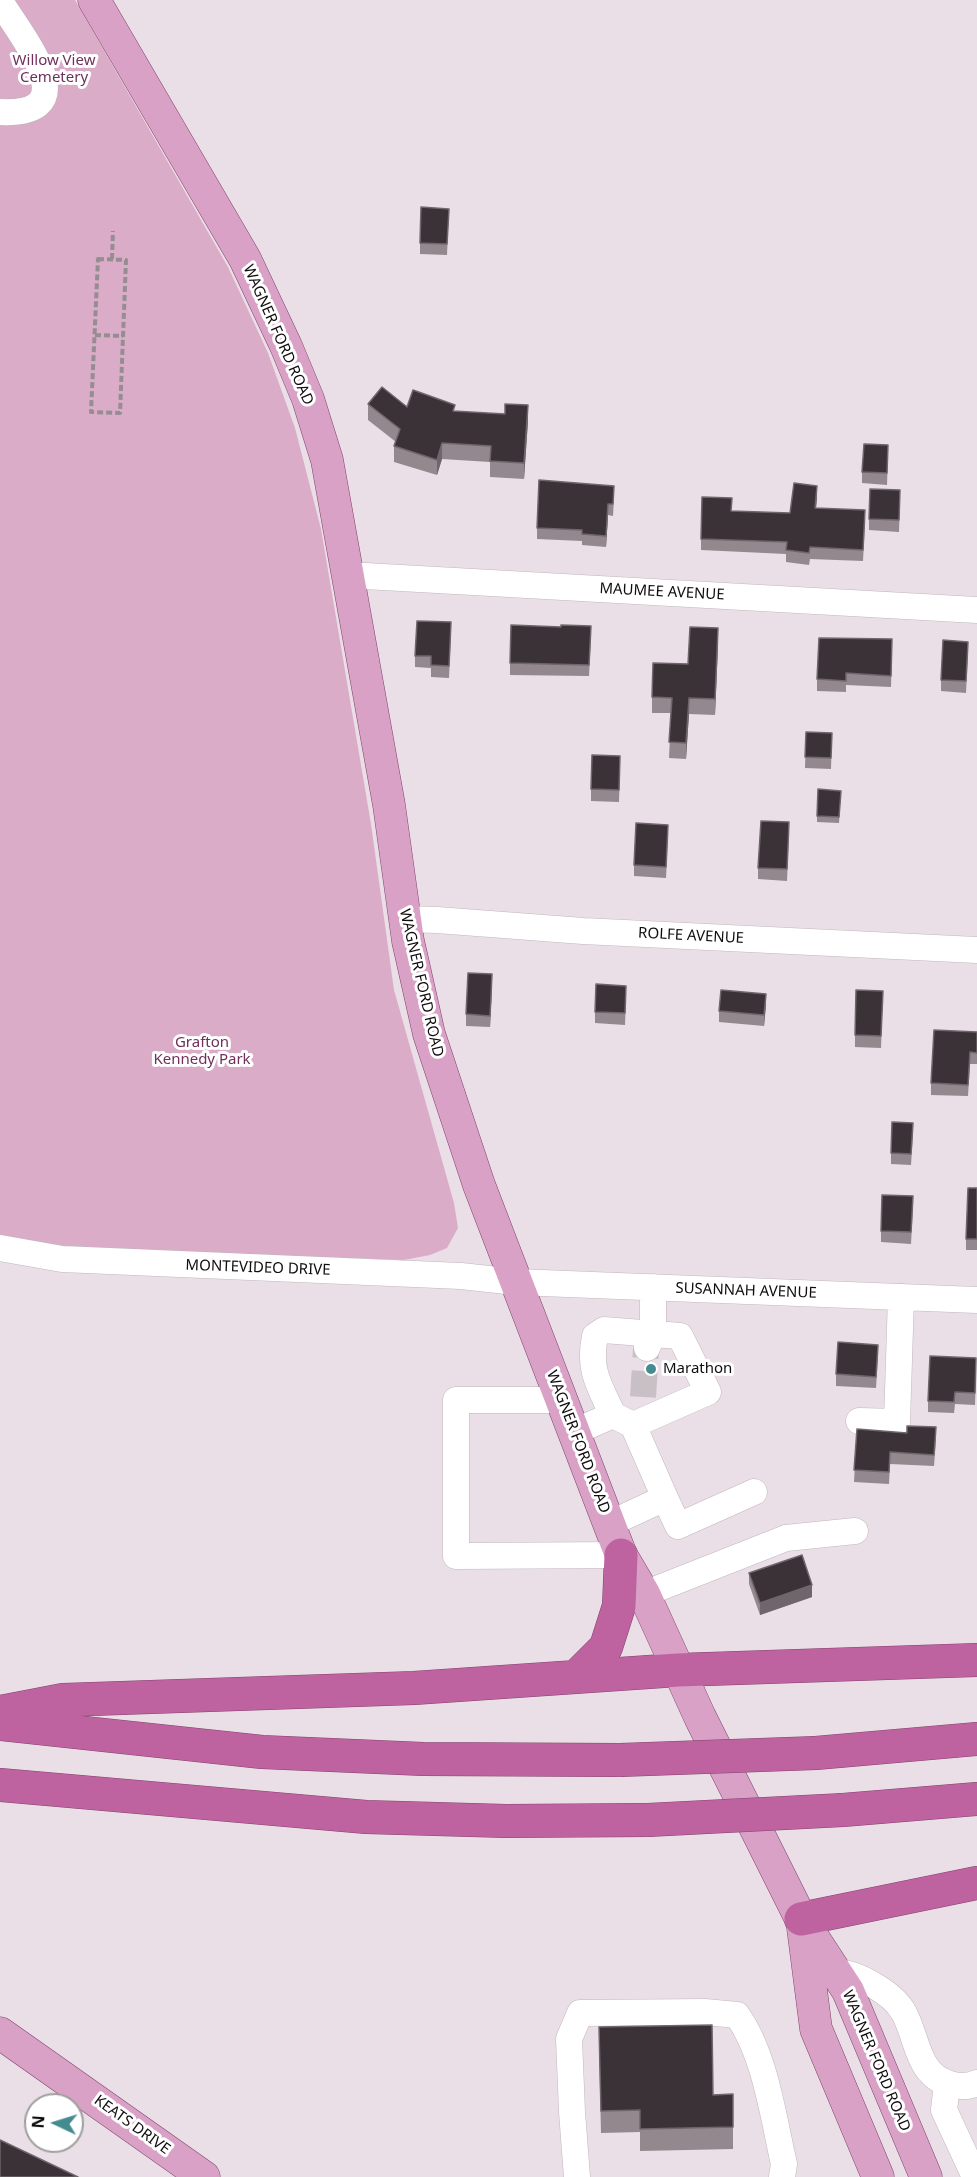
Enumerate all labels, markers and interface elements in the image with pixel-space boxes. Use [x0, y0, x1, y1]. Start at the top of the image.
park label: Willow View Cemetery [13, 52, 95, 87]
street label: WAGNER FORD ROAD [239, 262, 317, 408]
street label: MAUMEE AVENUE [599, 580, 725, 604]
street label: WAGNER FORD ROAD [395, 907, 447, 1059]
street label: ROLFE AVENUE [638, 924, 744, 948]
park label: Grafton Kennedy Park [153, 1034, 251, 1069]
street label: MONTEVIDEO DRIVE [185, 1256, 331, 1280]
street label: SUSANNAH AVENUE [675, 1280, 817, 1302]
place label: Marathon [663, 1360, 732, 1378]
marker: Marathon [644, 1362, 658, 1376]
street label: WAGNER FORD ROAD [542, 1368, 614, 1516]
street label: WAGNER FORD ROAD [838, 1988, 914, 2134]
street label: KEATS DRIVE [91, 2091, 173, 2159]
north arrow [24, 2093, 84, 2153]
text: N [27, 2115, 49, 2129]

